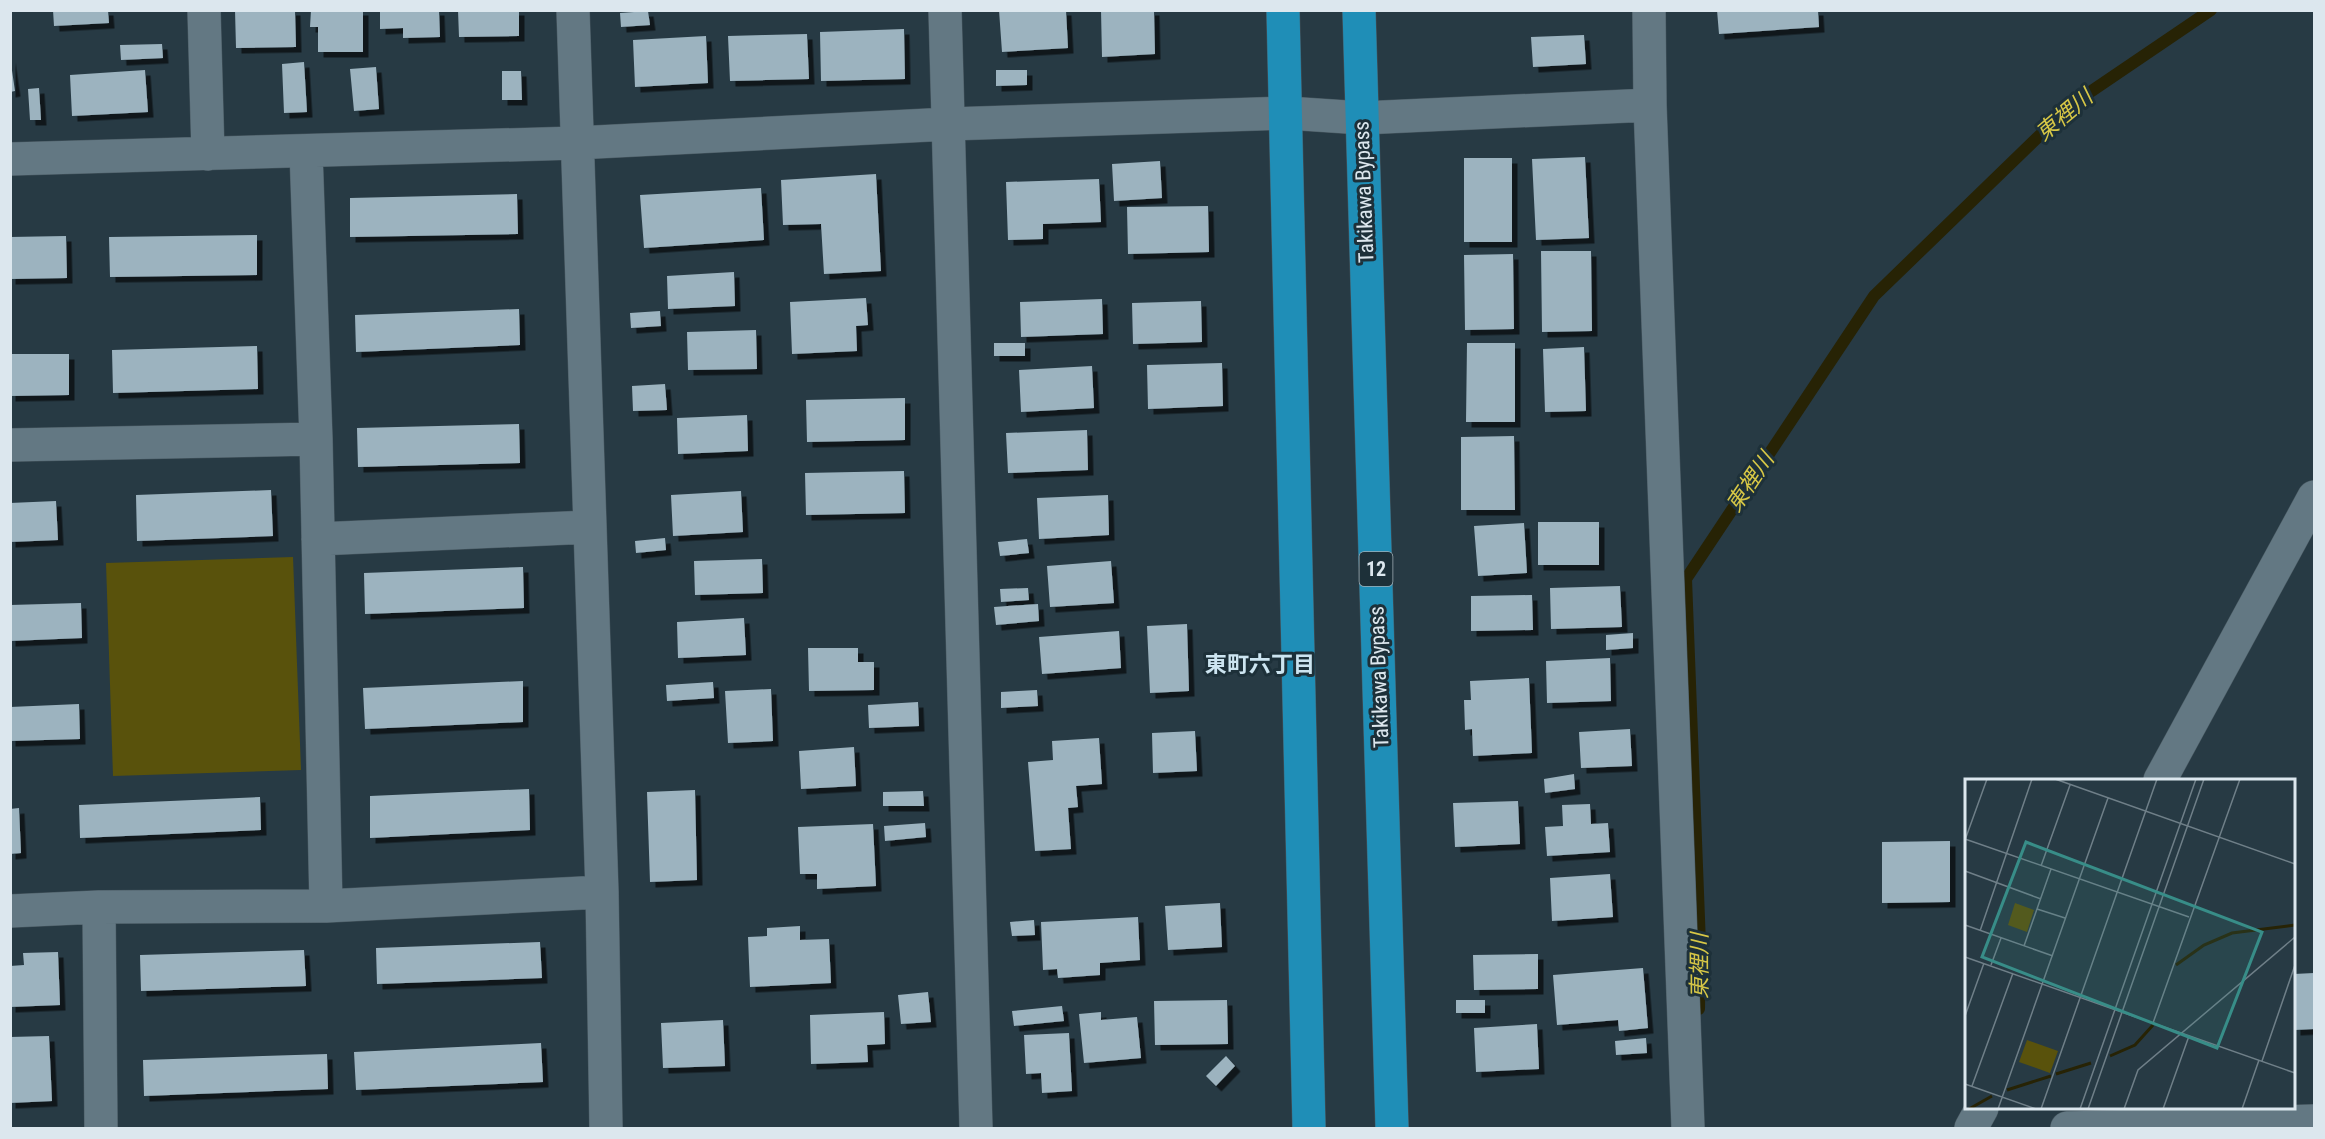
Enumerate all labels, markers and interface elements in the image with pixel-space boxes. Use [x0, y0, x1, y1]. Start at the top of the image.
water label: 東裡川 [2031, 83, 2099, 146]
street label: Takikawa Bypass [1350, 121, 1378, 263]
water label: 東裡川 [1721, 446, 1780, 516]
road number: 12 [1360, 552, 1392, 586]
street label: Takikawa Bypass [1365, 606, 1393, 748]
district label: 東町六丁目 [1205, 652, 1315, 677]
inset map [1965, 779, 2295, 1109]
water label: 東裡川 [1687, 931, 1712, 999]

